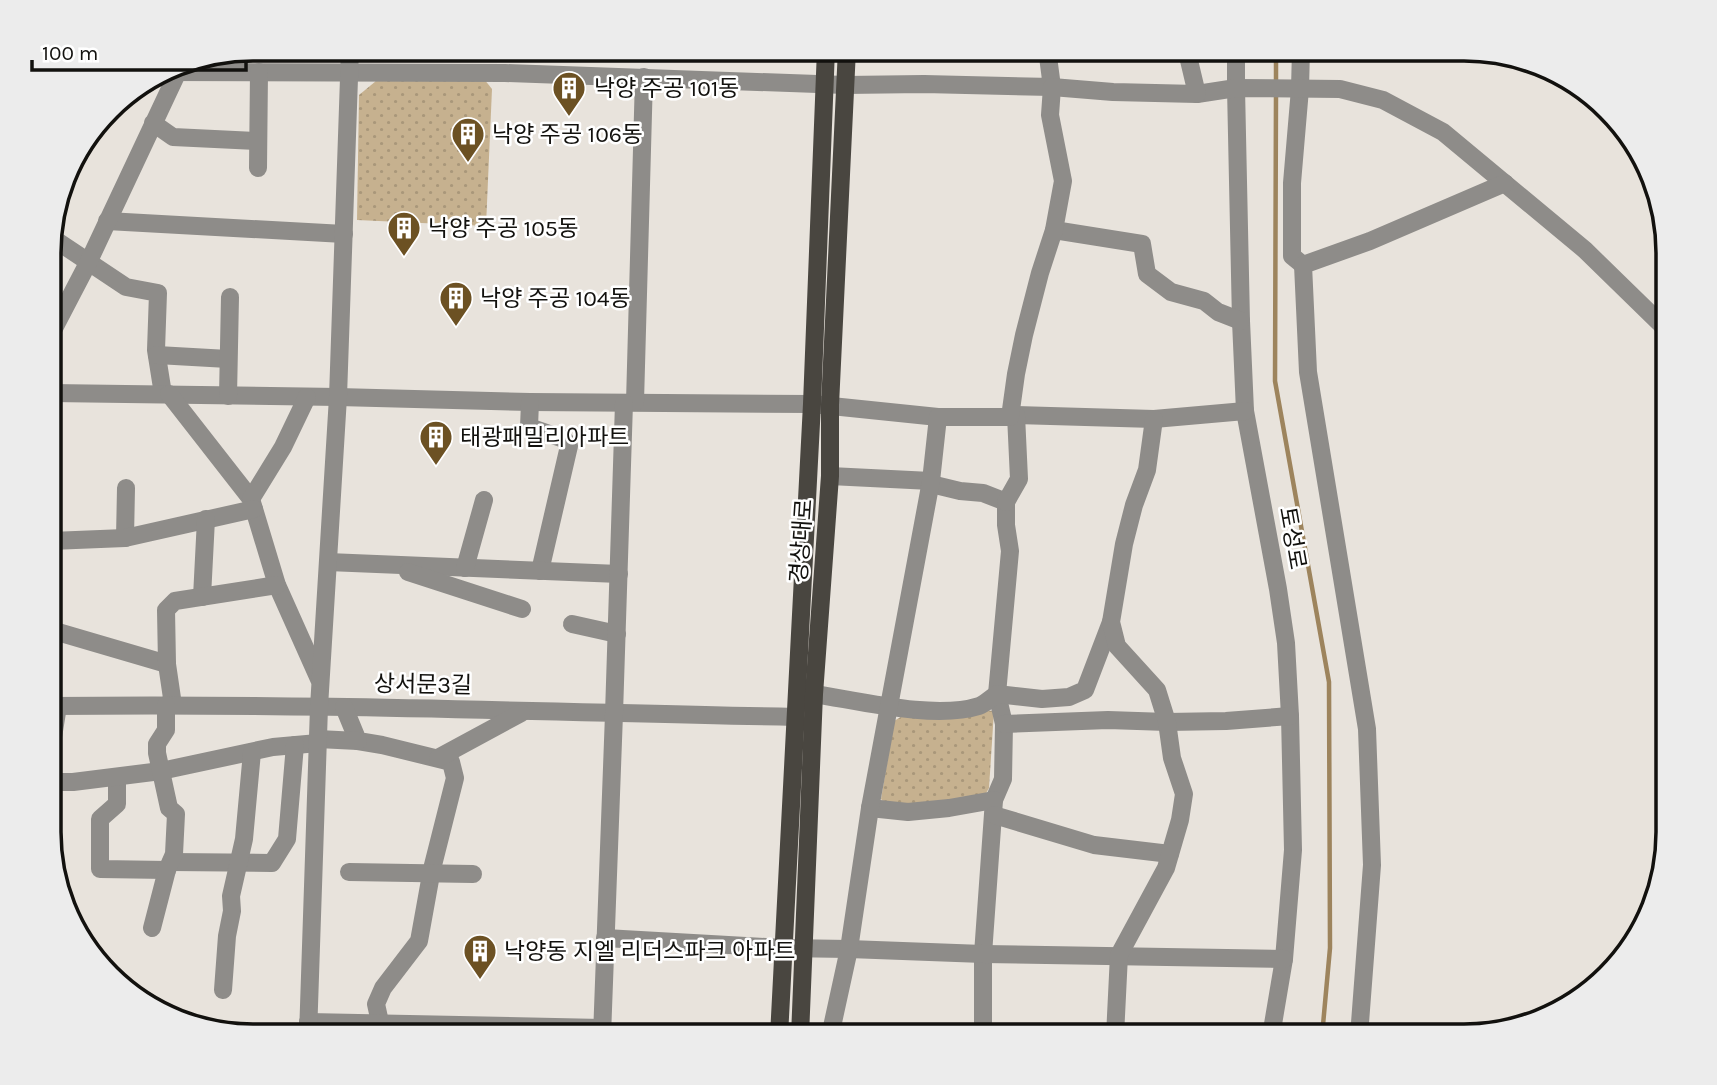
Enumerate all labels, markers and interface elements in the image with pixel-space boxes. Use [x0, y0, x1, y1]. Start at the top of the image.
scale bar [32, 28, 245, 72]
text: 100 m [42, 41, 99, 65]
building icon: 낙양 주공 101동 [550, 69, 588, 118]
place label: 낙양 주공 101동 [594, 75, 740, 102]
building icon: 낙양 주공 106동 [449, 115, 487, 164]
place label: 낙양 주공 106동 [492, 121, 643, 148]
building icon: 낙양 주공 105동 [385, 209, 423, 258]
place label: 낙양 주공 105동 [428, 215, 579, 242]
building icon: 낙양 주공 104동 [437, 279, 475, 328]
place label: 낙양 주공 104동 [480, 285, 631, 312]
building icon: 태광패밀리아파트 [417, 418, 455, 467]
place label: 태광패밀리아파트 [460, 424, 629, 451]
street label: 경상대로 [785, 498, 818, 584]
street label: 토성로 [1274, 504, 1311, 572]
street label: 상서문3길 [374, 670, 472, 699]
building icon: 낙양동 지엘 리더스파크 아파트 [461, 932, 499, 981]
place label: 낙양동 지엘 리더스파크 아파트 [504, 938, 795, 965]

